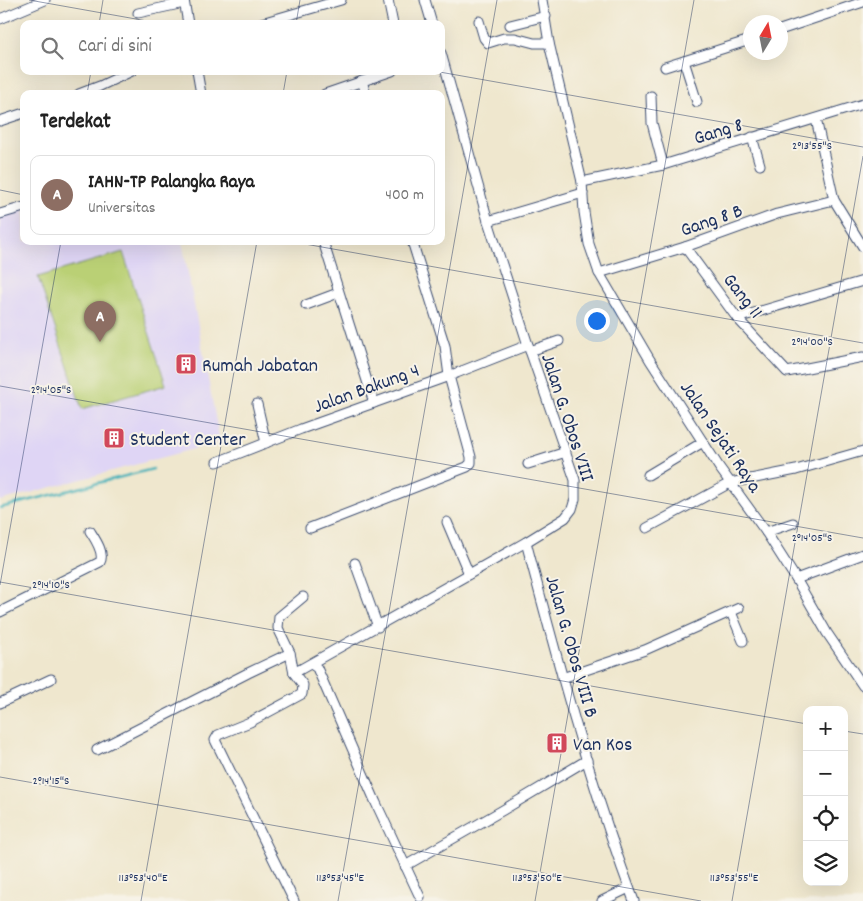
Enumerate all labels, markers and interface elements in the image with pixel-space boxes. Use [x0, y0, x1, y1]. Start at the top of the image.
north arrow [743, 15, 788, 60]
search box [20, 20, 445, 75]
icon: search [38, 34, 66, 62]
text: Cari di sini [78, 34, 152, 61]
text: Terdekat [40, 108, 111, 138]
street label: Gang 8 [691, 112, 747, 154]
text: 2°13'55"S [792, 138, 832, 155]
text: IAHN-TP Palangka Raya [88, 170, 254, 197]
text: A [53, 184, 61, 207]
text: 400 m [385, 184, 424, 207]
text: Universitas [88, 197, 156, 220]
street label: Gang 8 B [677, 198, 747, 246]
street label: Gang 11 [715, 268, 768, 325]
pin: A [84, 301, 116, 342]
your location [584, 308, 610, 334]
text: 2°14'00"S [791, 334, 833, 351]
street label: Jalan G. Obos VIII [532, 350, 600, 485]
building icon: Rumah Jabatan [174, 352, 198, 376]
place label: Rumah Jabatan [202, 353, 318, 381]
street label: Jalan Bakung 4 [310, 358, 424, 422]
street label: Jalan Sejati Raya [672, 376, 768, 500]
text: 2°14'05"S [31, 382, 71, 399]
building icon: Student Center [102, 426, 126, 450]
place label: Student Center [130, 427, 246, 455]
text: 2°14'05"S [792, 530, 832, 547]
street label: Jalan G. Obos VIII B [536, 572, 604, 721]
text: 2°14'10"S [32, 577, 70, 594]
map controls [803, 706, 848, 886]
button: + [803, 706, 848, 751]
building icon: Van Kos [545, 731, 569, 755]
place label: Van Kos [573, 732, 632, 760]
button: − [803, 751, 848, 796]
text: 2°14'15"S [33, 773, 69, 790]
button: locate [803, 796, 848, 841]
button: layers [803, 841, 848, 886]
text: 113°53'40"E [119, 870, 168, 887]
text: 113°53'45"E [316, 870, 365, 887]
text: 113°53'50"E [512, 870, 562, 887]
text: 113°53'55"E [710, 870, 759, 887]

